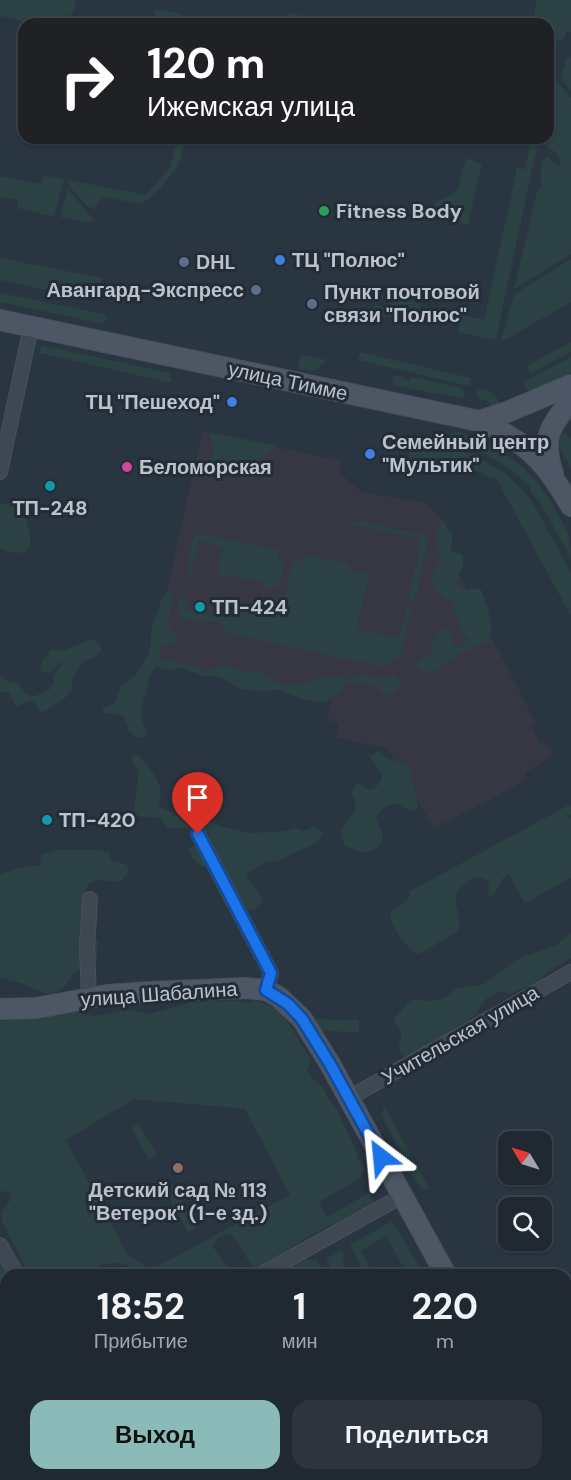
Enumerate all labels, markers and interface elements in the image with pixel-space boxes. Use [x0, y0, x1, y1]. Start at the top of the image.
text: 120 m [147, 36, 265, 91]
icon: right [48, 42, 126, 120]
text: Ижемская улица [147, 89, 355, 124]
place label: Fitness Body [336, 198, 462, 224]
marker: Fitness Body [317, 204, 331, 218]
place label: ТЦ "Полюс" [292, 247, 405, 273]
place label: DHL [196, 249, 236, 275]
marker: ТЦ "Полюс" [273, 253, 287, 267]
marker: DHL [177, 255, 191, 269]
place label: Авангард-Экспресс [46, 277, 244, 303]
place label: Пункт почтовой связи "Полюс" [324, 279, 480, 328]
marker: Авангард-Экспресс [249, 283, 263, 297]
marker: Пункт почтовой связи "Полюс" [305, 297, 319, 311]
street label: улица Тимме [226, 356, 350, 406]
place label: ТЦ "Пешеход" [85, 389, 220, 415]
marker: ТЦ "Пешеход" [225, 395, 239, 409]
place label: Семейный центр "Мультик" [382, 429, 549, 478]
marker: Семейный центр "Мультик" [363, 447, 377, 461]
place label: Беломорская [139, 454, 272, 480]
marker: Беломорская [120, 460, 134, 474]
marker: ТП-248 [43, 479, 57, 493]
place label: ТП-248 [12, 495, 88, 521]
place label: ТП-424 [212, 594, 288, 620]
marker: ТП-424 [193, 600, 207, 614]
pin [172, 772, 223, 834]
icon: arrive [181, 781, 214, 814]
place label: ТП-420 [59, 807, 136, 833]
marker: ТП-420 [40, 813, 54, 827]
street label: улица Шабалина [80, 975, 239, 1012]
street label: Учительская улица [377, 979, 544, 1091]
position arrow [349, 1125, 413, 1189]
north arrow [498, 1131, 552, 1185]
map controls [498, 1131, 552, 1251]
marker: Детский сад № 113 "Ветерок" (1-е зд.) [171, 1161, 185, 1175]
place label: Детский сад № 113 "Ветерок" (1-е зд.) [89, 1177, 267, 1226]
button: search [498, 1197, 552, 1251]
text: 18:52 [97, 1283, 185, 1330]
text: 1 [293, 1283, 306, 1330]
text: 220 [411, 1283, 478, 1330]
text: Прибытие [94, 1328, 188, 1354]
text: мин [282, 1328, 318, 1354]
text: m [436, 1328, 454, 1354]
button: Выход [30, 1400, 280, 1469]
button: Поделиться [292, 1400, 542, 1469]

